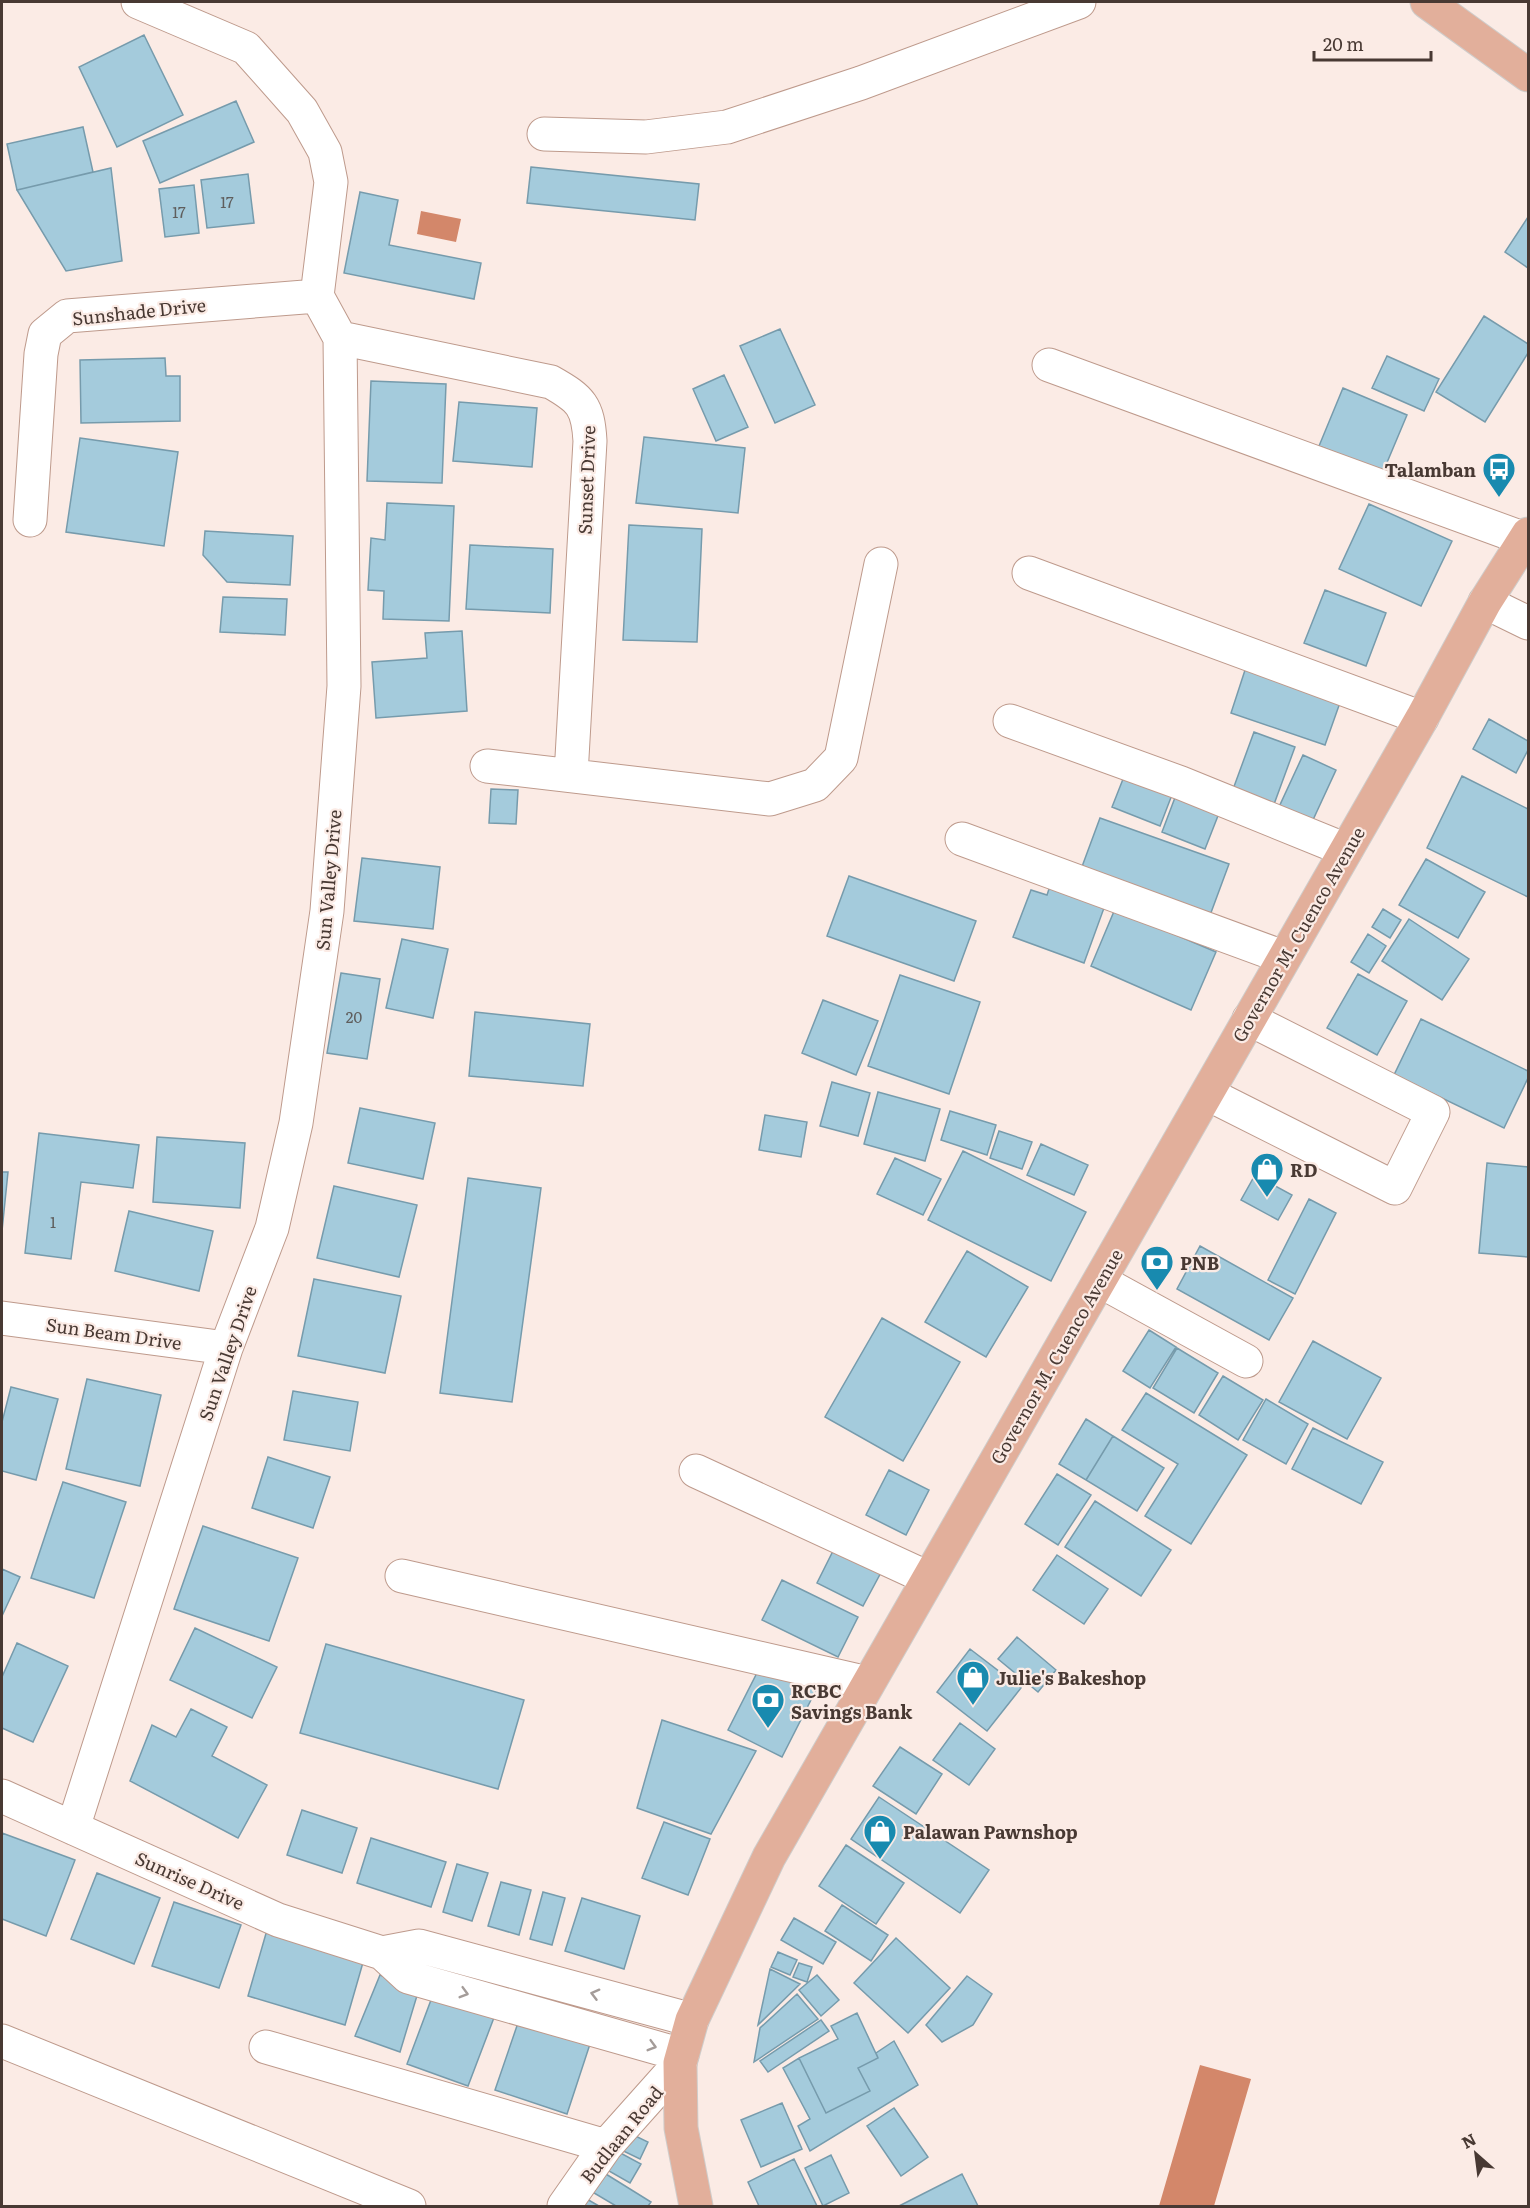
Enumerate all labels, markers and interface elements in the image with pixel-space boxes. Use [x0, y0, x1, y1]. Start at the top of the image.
scale bar [1314, 24, 1431, 62]
text: 20 m [1323, 30, 1364, 57]
house number: 17 [220, 190, 234, 213]
house number: 17 [172, 200, 186, 223]
street label: Sunshade Drive [71, 291, 207, 331]
street label: Sunset Drive [571, 425, 601, 535]
bus stop icon: Talamban [1481, 451, 1517, 498]
place label: Talamban [1384, 456, 1476, 483]
street label: Sun Valley Drive [308, 808, 348, 952]
street label: Governor M. Cuenco Avenue [1225, 821, 1371, 1047]
house number: 20 [346, 1005, 362, 1028]
shop icon: RD [1249, 1151, 1285, 1198]
place label: RD [1290, 1156, 1317, 1183]
house number: 1 [50, 1210, 56, 1233]
street label: Governor M. Cuenco Avenue [983, 1243, 1129, 1469]
bank icon: PNB [1139, 1244, 1175, 1291]
place label: PNB [1180, 1249, 1219, 1276]
street label: Sun Valley Drive [191, 1282, 263, 1424]
street label: Sun Beam Drive [44, 1310, 184, 1356]
shop icon: Julie's Bakeshop [955, 1659, 991, 1706]
place label: Julie's Bakeshop [996, 1664, 1146, 1691]
place label: RCBC Savings Bank [791, 1677, 913, 1725]
bank icon: RCBC Savings Bank [750, 1682, 786, 1729]
shop icon: Palawan Pawnshop [862, 1813, 898, 1860]
place label: Palawan Pawnshop [903, 1818, 1078, 1845]
street label: Sunrise Drive [131, 1844, 249, 1916]
one-way arrow [458, 1986, 469, 1998]
one-way arrow [590, 1988, 600, 2001]
one-way arrow [647, 2039, 657, 2052]
street label: Budlaan Road [573, 2079, 669, 2189]
north arrow [1446, 2124, 1506, 2184]
text: N [1457, 2126, 1480, 2154]

